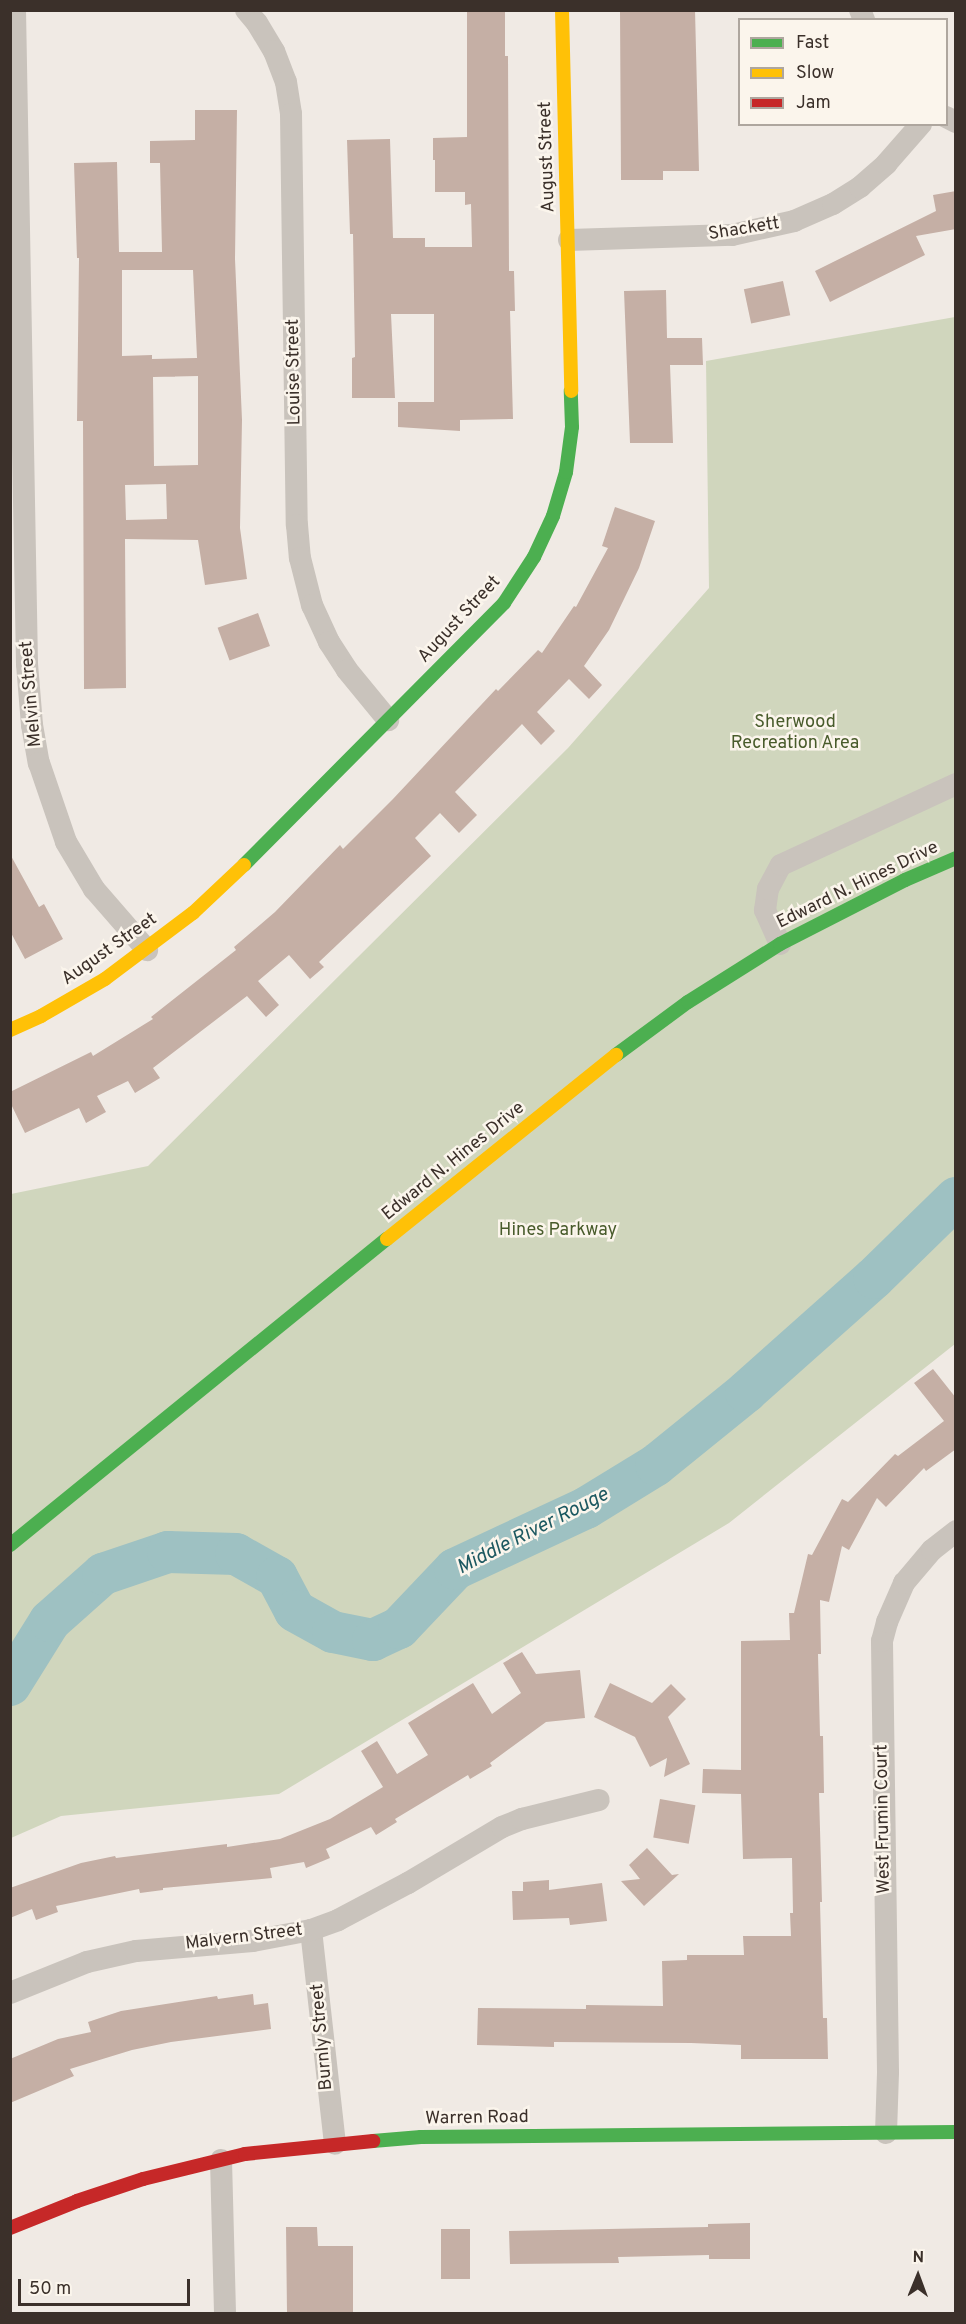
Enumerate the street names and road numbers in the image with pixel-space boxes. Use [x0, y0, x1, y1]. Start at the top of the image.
street label: August Street [535, 101, 561, 213]
street label: Shackett [707, 214, 781, 246]
street label: Louise Street [283, 319, 307, 425]
street label: August Street [414, 572, 506, 668]
street label: Melvin Street [17, 640, 47, 748]
street label: Edward N. Hines Drive [774, 838, 942, 934]
street label: August Street [58, 909, 162, 991]
street label: Edward N. Hines Drive [378, 1098, 530, 1226]
street label: West Frumin Court [872, 1744, 896, 1894]
street label: Malvern Street [184, 1920, 304, 1956]
street label: Burnly Street [308, 1983, 338, 2091]
street label: Warren Road [425, 2107, 529, 2131]

